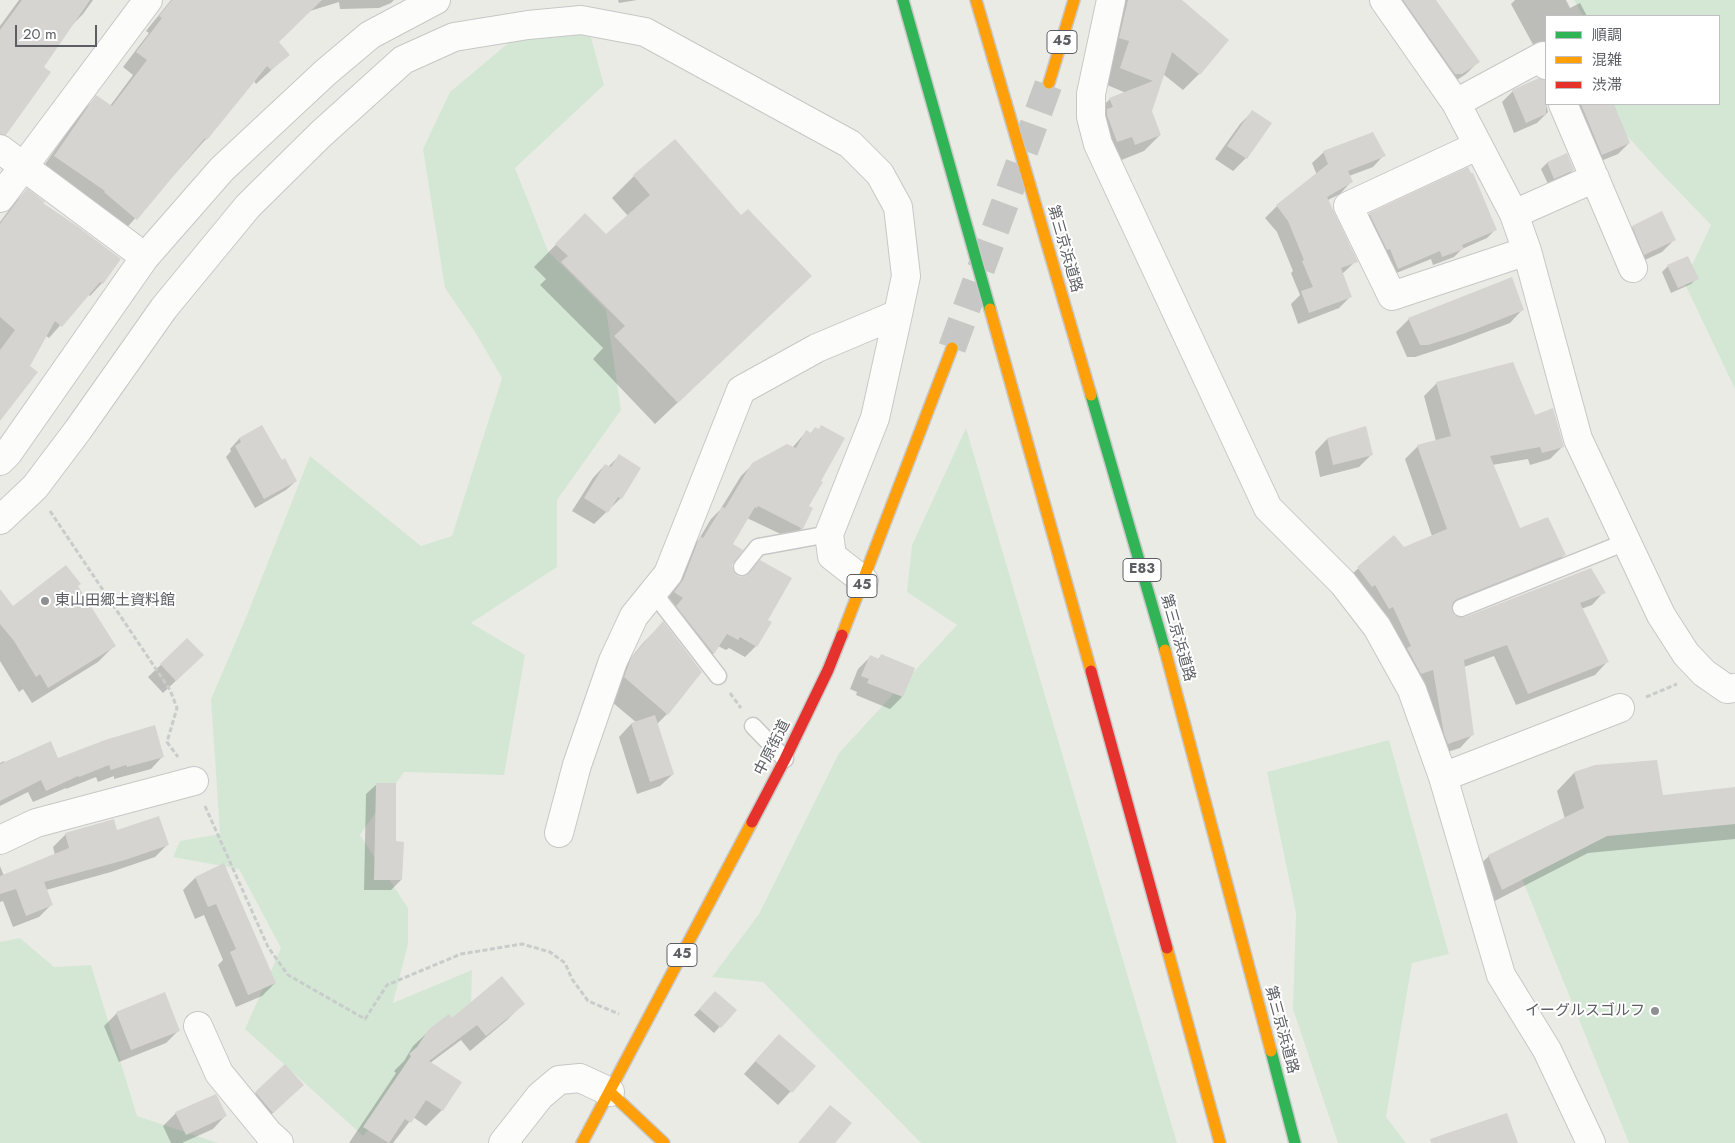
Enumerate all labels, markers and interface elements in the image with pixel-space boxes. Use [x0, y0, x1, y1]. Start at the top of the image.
scale bar [18, 15, 100, 47]
legend [1545, 15, 1720, 105]
text: 20 m [23, 23, 57, 45]
text: 順調 [1592, 24, 1622, 46]
road number: 45 [1047, 31, 1077, 54]
text: 混雑 [1592, 49, 1622, 71]
text: 渋滞 [1592, 74, 1622, 96]
street label: 第三京浜道路 [1043, 203, 1085, 295]
road number: E83 [1123, 558, 1161, 582]
road number: 45 [847, 574, 877, 598]
place label: 東山田郷土資料館 [55, 592, 175, 610]
street label: 第三京浜道路 [1156, 592, 1198, 684]
marker: 東山田郷土資料館 [39, 595, 51, 607]
street label: 中原街道 [751, 717, 795, 779]
road number: 45 [667, 944, 697, 966]
street label: 第三京浜道路 [1261, 984, 1301, 1076]
place label: イーグルスゴルフ [1525, 1002, 1645, 1020]
marker: イーグルスゴルフ [1649, 1005, 1661, 1017]

